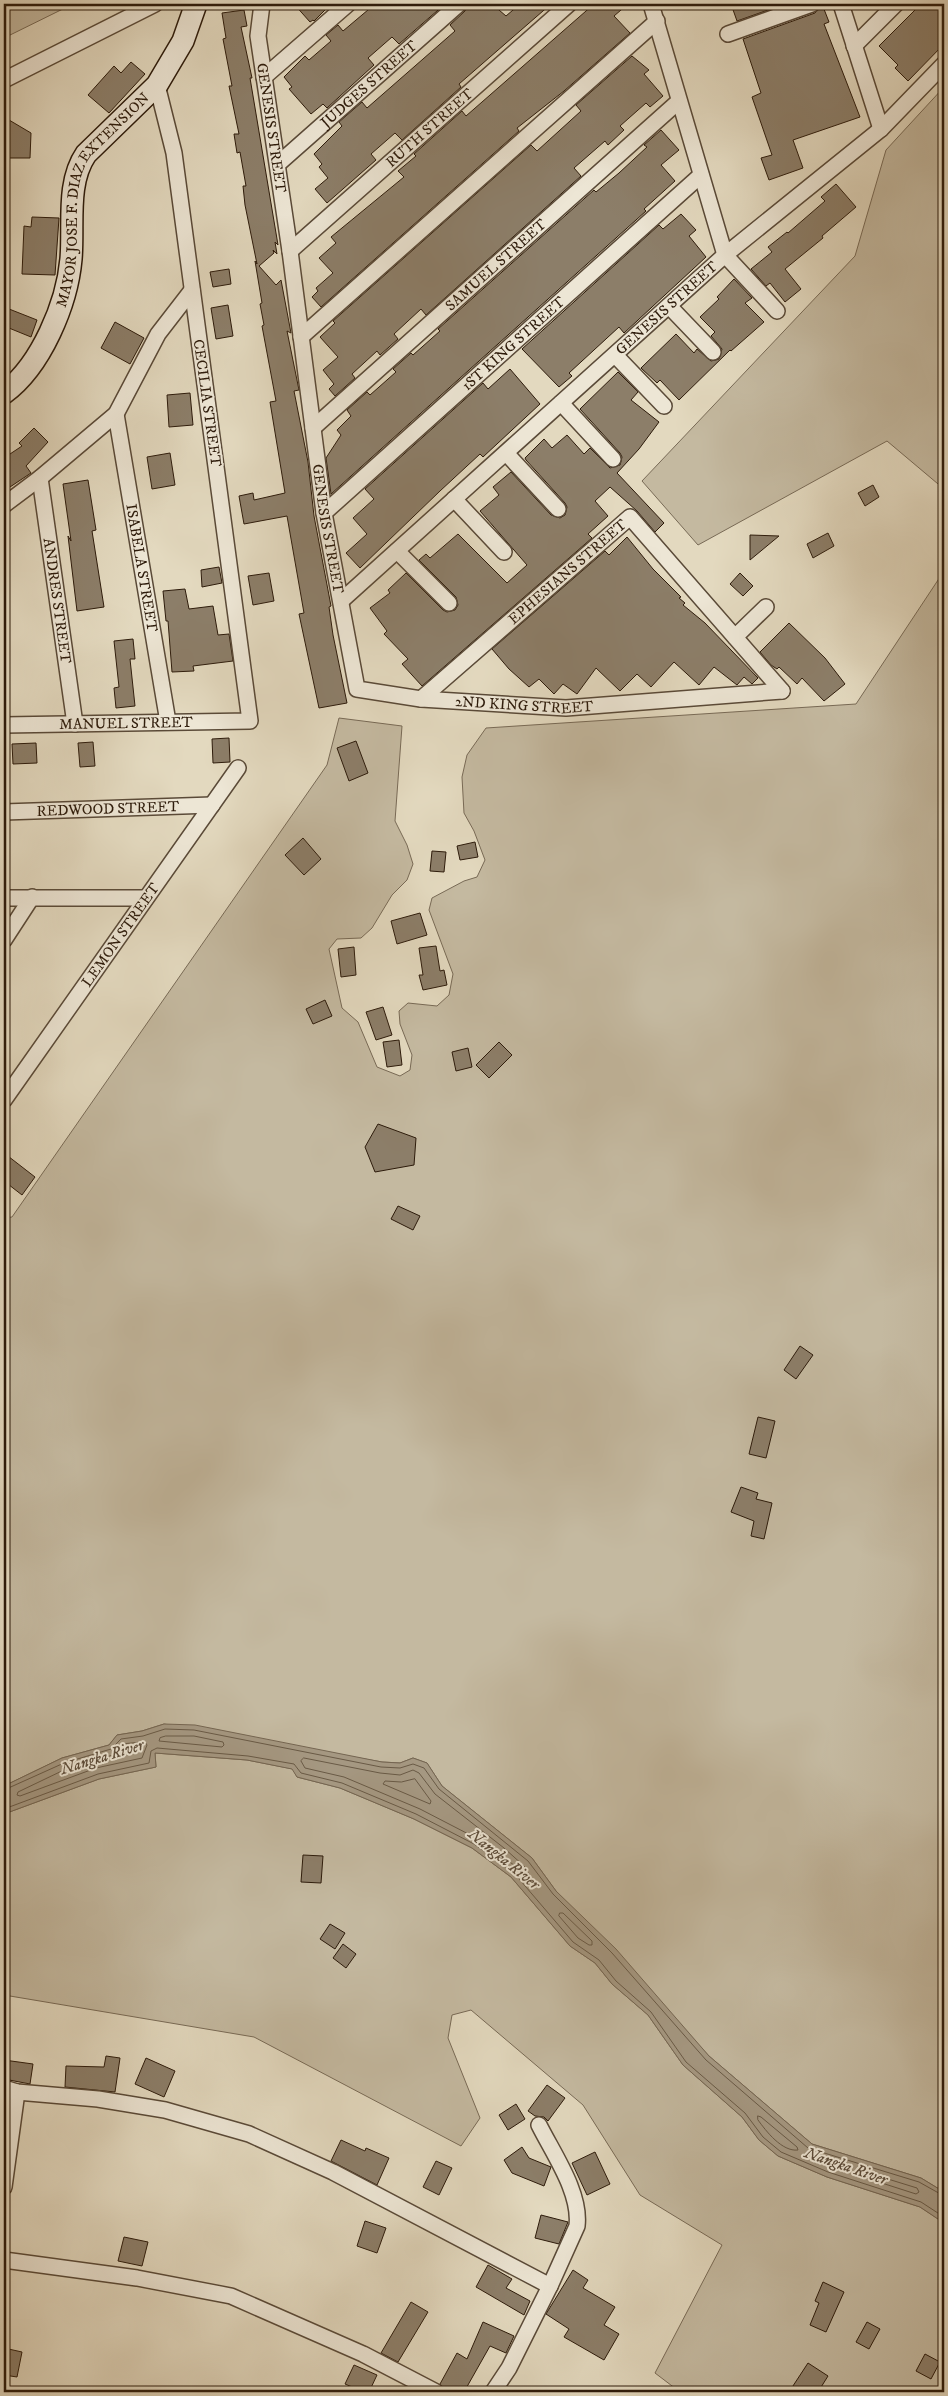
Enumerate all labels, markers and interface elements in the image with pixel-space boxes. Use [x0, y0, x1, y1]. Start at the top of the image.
street label: JUDGES STREET [315, 36, 421, 133]
street label: GENESIS STREET [253, 62, 291, 195]
street label: RUTH STREET [382, 84, 477, 171]
street label: MAYOR JOSE F. DIAZ EXTENSION [51, 88, 153, 310]
street label: SAMUEL STREET [441, 214, 551, 315]
street label: GENESIS STREET [611, 256, 722, 359]
street label: 1ST KING STREET [457, 292, 569, 395]
street label: CECILIA STREET [189, 338, 225, 468]
street label: GENESIS STREET [308, 463, 349, 596]
street label: ISABELA STREET [122, 502, 162, 634]
street label: EPHESIANS STREET [504, 514, 631, 628]
street label: ANDRES STREET [39, 537, 76, 665]
street label: 2ND KING STREET [454, 692, 595, 718]
street label: MANUEL STREET [59, 712, 194, 734]
street label: REDWOOD STREET [36, 797, 180, 820]
street label: LEMON STREET [77, 879, 164, 991]
water label: Nangka River [57, 1734, 147, 1779]
water label: Nangka River [463, 1823, 545, 1895]
water label: Nangka River [801, 2142, 891, 2190]

